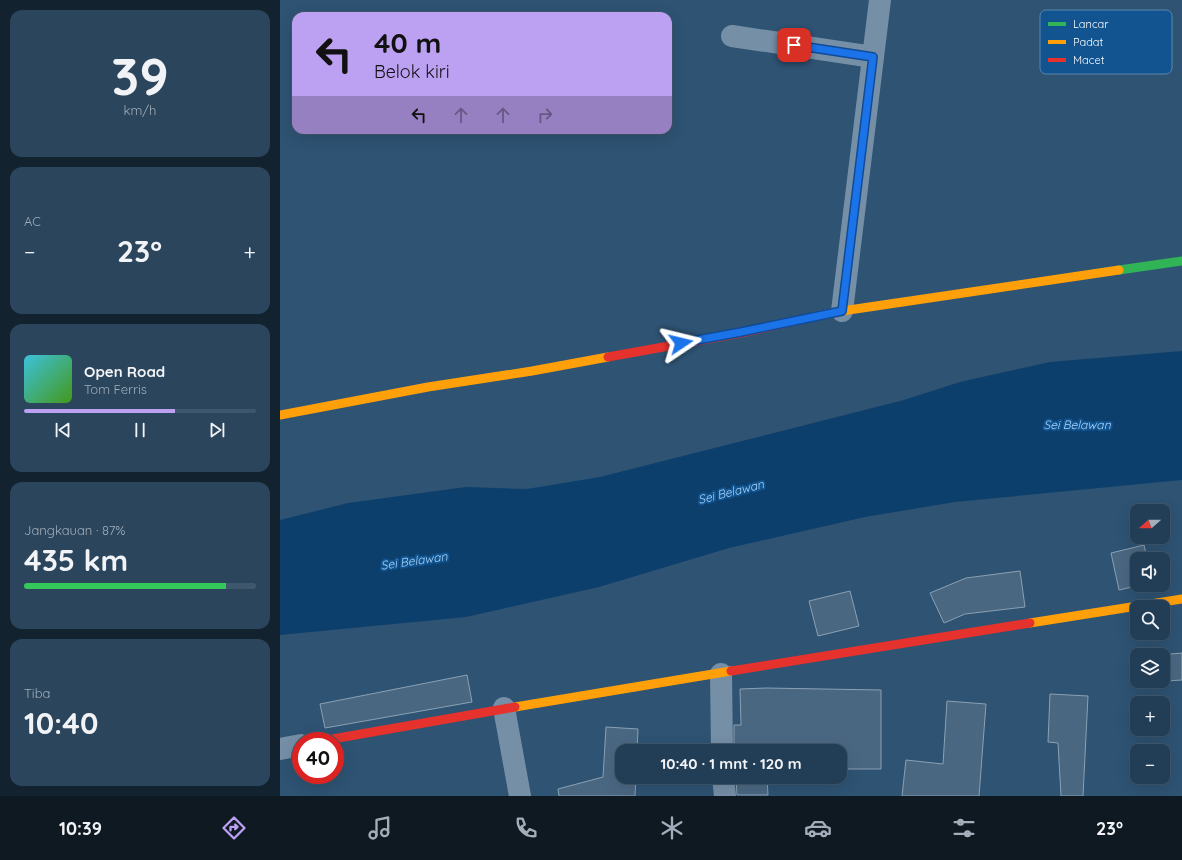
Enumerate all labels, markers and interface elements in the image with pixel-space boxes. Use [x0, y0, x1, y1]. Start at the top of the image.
legend [1040, 10, 1172, 74]
text: Lancar [1073, 17, 1109, 31]
text: 40 m [374, 25, 441, 60]
icon: left [308, 28, 360, 80]
pin [777, 28, 811, 62]
icon: arrive [783, 34, 805, 56]
text: Padat [1073, 35, 1103, 49]
text: 39 [111, 43, 169, 108]
text: Macet [1073, 53, 1105, 67]
text: Belok kiri [374, 60, 450, 83]
text: km/h [124, 102, 156, 118]
icon: left [408, 104, 430, 126]
icon: ahead [450, 104, 472, 126]
icon: ahead [492, 104, 514, 126]
icon: right [534, 104, 556, 126]
text: AC [24, 213, 41, 229]
text: 23° [117, 232, 162, 270]
text: − [24, 238, 35, 266]
text: + [244, 238, 256, 266]
position arrow [660, 322, 702, 364]
text: Open Road [84, 362, 165, 381]
text: Tom Ferris [84, 381, 147, 397]
water label: Sei Belawan [1043, 417, 1112, 432]
icon: previous [52, 419, 74, 441]
icon: pause [129, 419, 151, 441]
icon: next [206, 419, 228, 441]
water label: Sei Belawan [696, 476, 766, 507]
north arrow [1130, 504, 1170, 544]
map controls [1130, 504, 1170, 784]
text: Jangkauan · 87% [24, 522, 125, 538]
text: 435 km [24, 541, 128, 579]
water label: Sei Belawan [380, 548, 449, 573]
button: sound [1130, 552, 1170, 592]
button: search [1130, 600, 1170, 640]
button: layers [1130, 648, 1170, 688]
text: Tiba [24, 685, 50, 701]
button: + [1130, 696, 1170, 736]
text: 10:40 [24, 704, 98, 742]
speed limit sign: 40 [292, 732, 344, 784]
button: − [1130, 744, 1170, 784]
text: 10:40 · 1 mnt · 120 m [660, 754, 802, 773]
icon: directions [220, 814, 248, 842]
icon: music [366, 814, 394, 842]
icon: phone [512, 814, 540, 842]
icon: climate [658, 814, 686, 842]
icon: car [804, 814, 832, 842]
icon: filters [950, 814, 978, 842]
text: 10:39 [59, 817, 102, 840]
text: 23° [1096, 817, 1123, 840]

